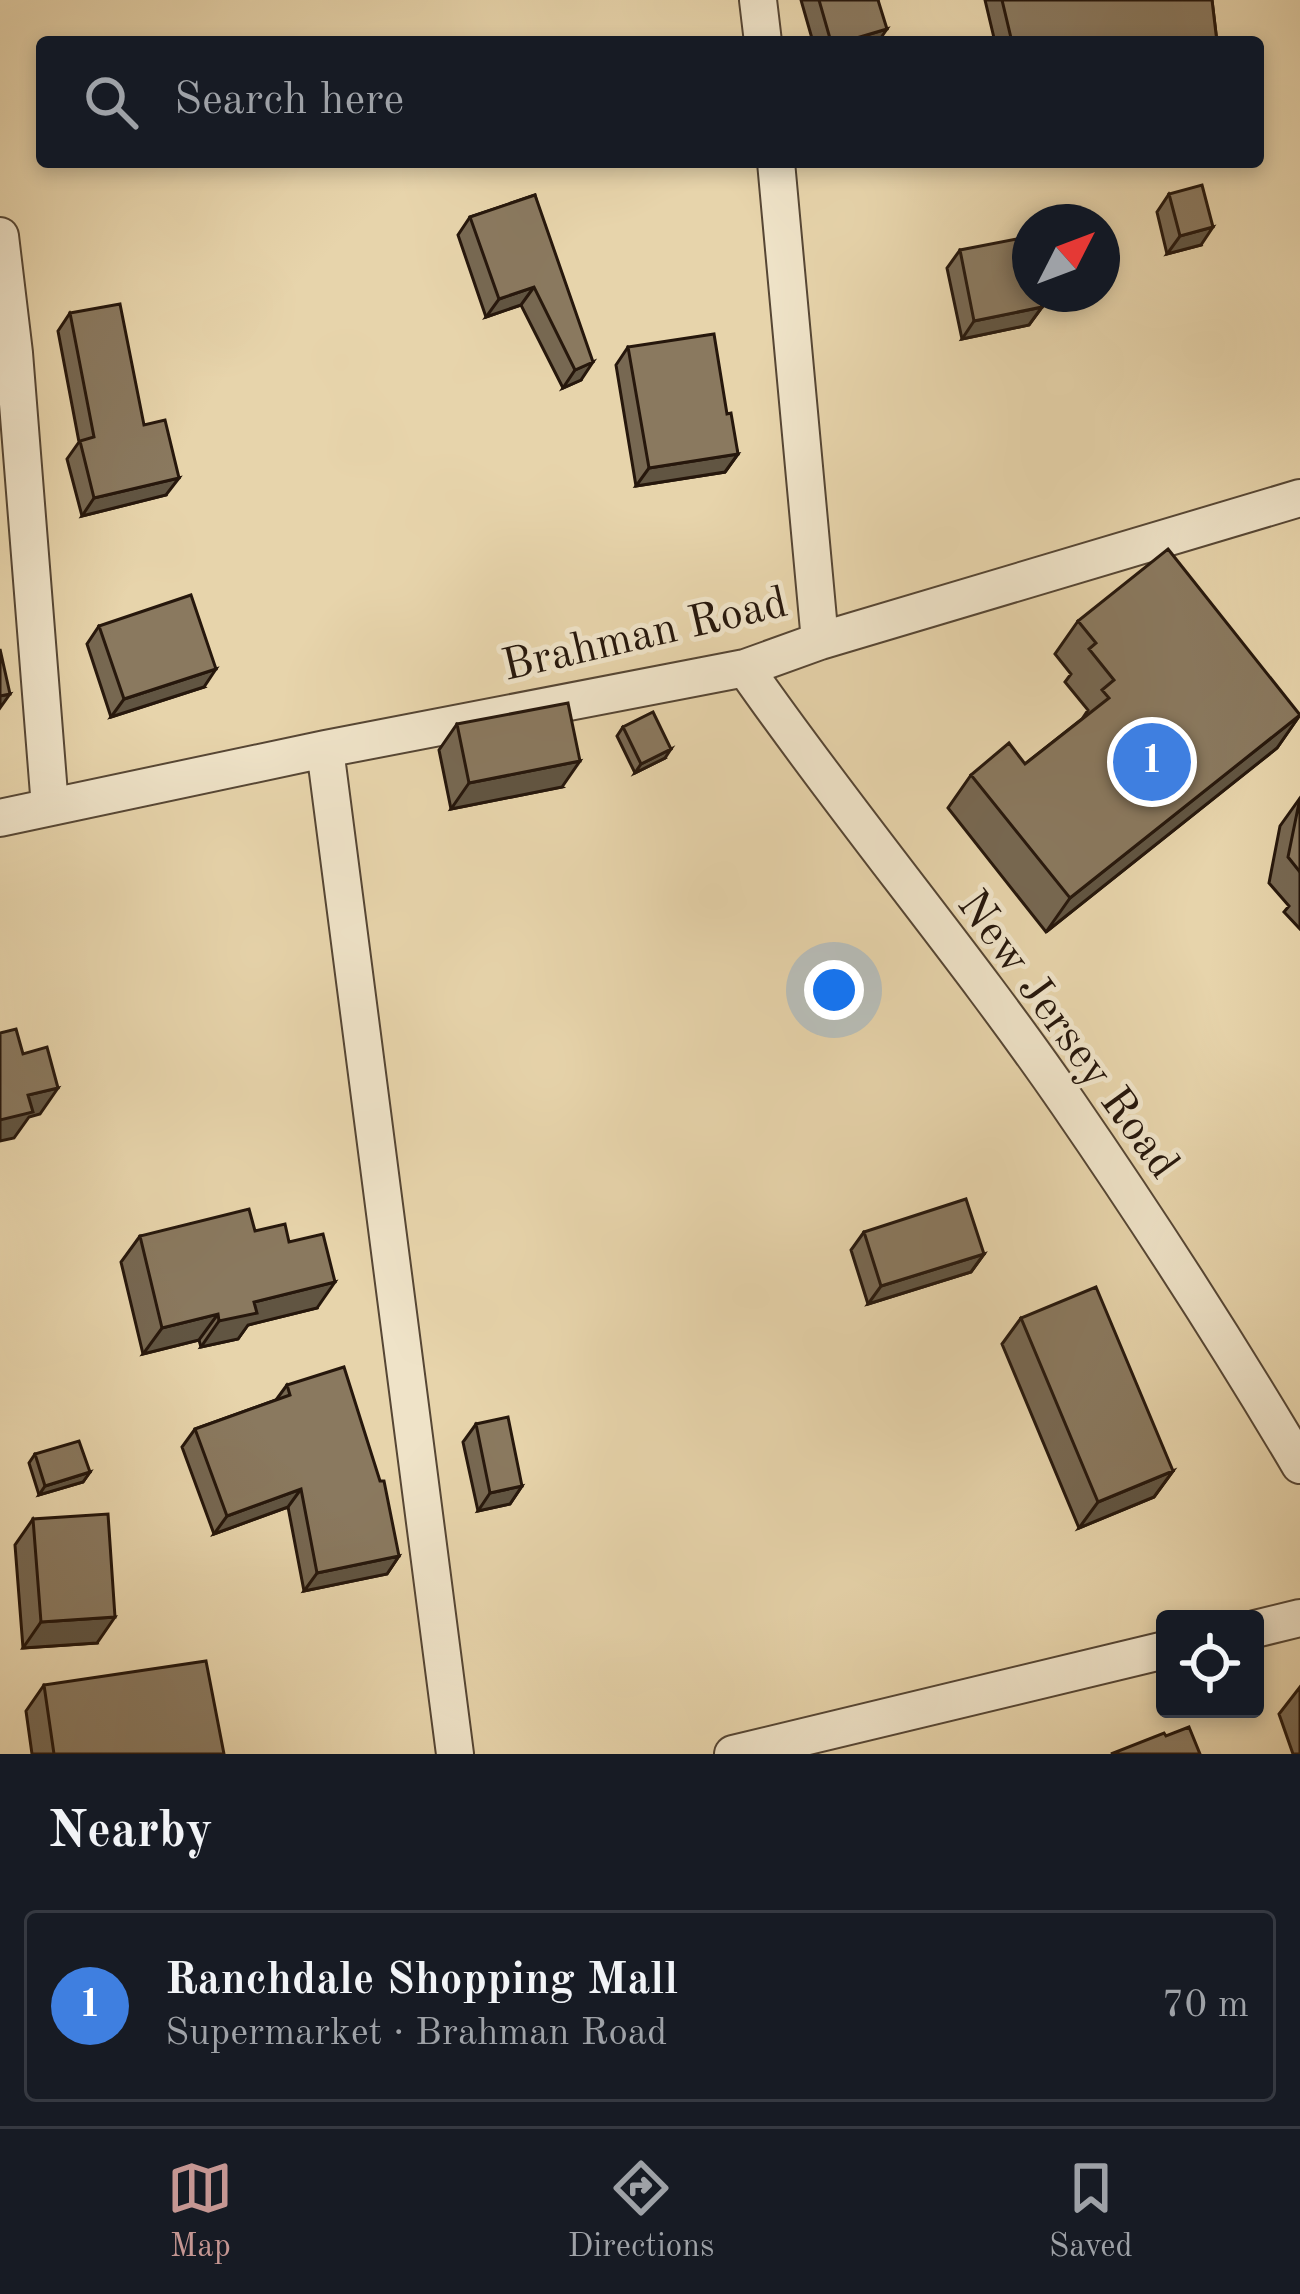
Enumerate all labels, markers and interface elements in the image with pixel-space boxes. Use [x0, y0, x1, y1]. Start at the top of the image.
search box [36, 36, 1264, 168]
icon: search [78, 69, 144, 135]
text: Search here [174, 79, 404, 124]
north arrow [1012, 204, 1120, 312]
street label: Brahman Road [498, 582, 792, 691]
pin: 1 [1113, 717, 1191, 807]
street label: New Jersey Road [947, 884, 1185, 1188]
your location [804, 960, 864, 1020]
map controls [1156, 1610, 1264, 1718]
button: locate [1156, 1610, 1264, 1718]
text: Nearby [48, 1807, 213, 1858]
text: Ranchdale Shopping Mall [165, 1959, 678, 2004]
text: 1 [79, 1986, 101, 2025]
text: 70 m [1162, 1986, 1249, 2025]
text: Supermarket · Brahman Road [165, 2014, 667, 2053]
tab: Map [167, 2155, 233, 2268]
tab: Directions [568, 2155, 714, 2268]
tab: Saved [1049, 2155, 1133, 2268]

